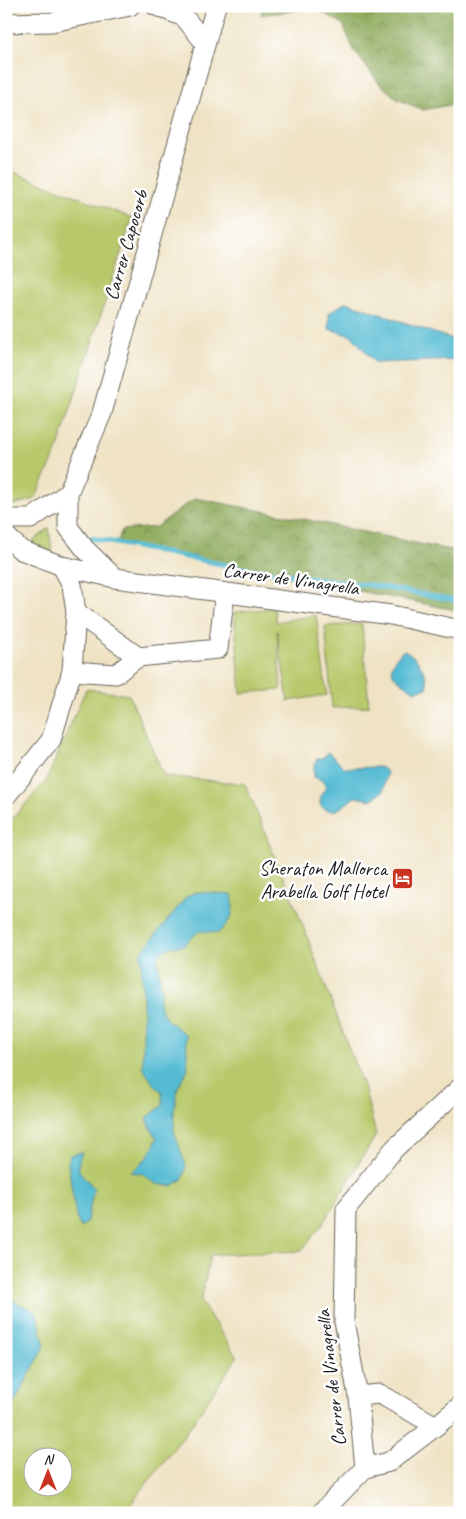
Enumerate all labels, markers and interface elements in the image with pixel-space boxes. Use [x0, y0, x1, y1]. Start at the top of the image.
street label: Carrer Capocorb [98, 186, 154, 303]
street label: Carrer de Vinagrella [221, 557, 362, 601]
place label: Sheraton Mallorca Arabella Golf Hotel [259, 856, 391, 904]
hotel icon: Sheraton Mallorca Arabella Golf Hotel [391, 867, 415, 891]
street label: Carrer de Vinagrella [310, 1307, 352, 1448]
north arrow [22, 1446, 72, 1496]
text: N [44, 1451, 55, 1468]

